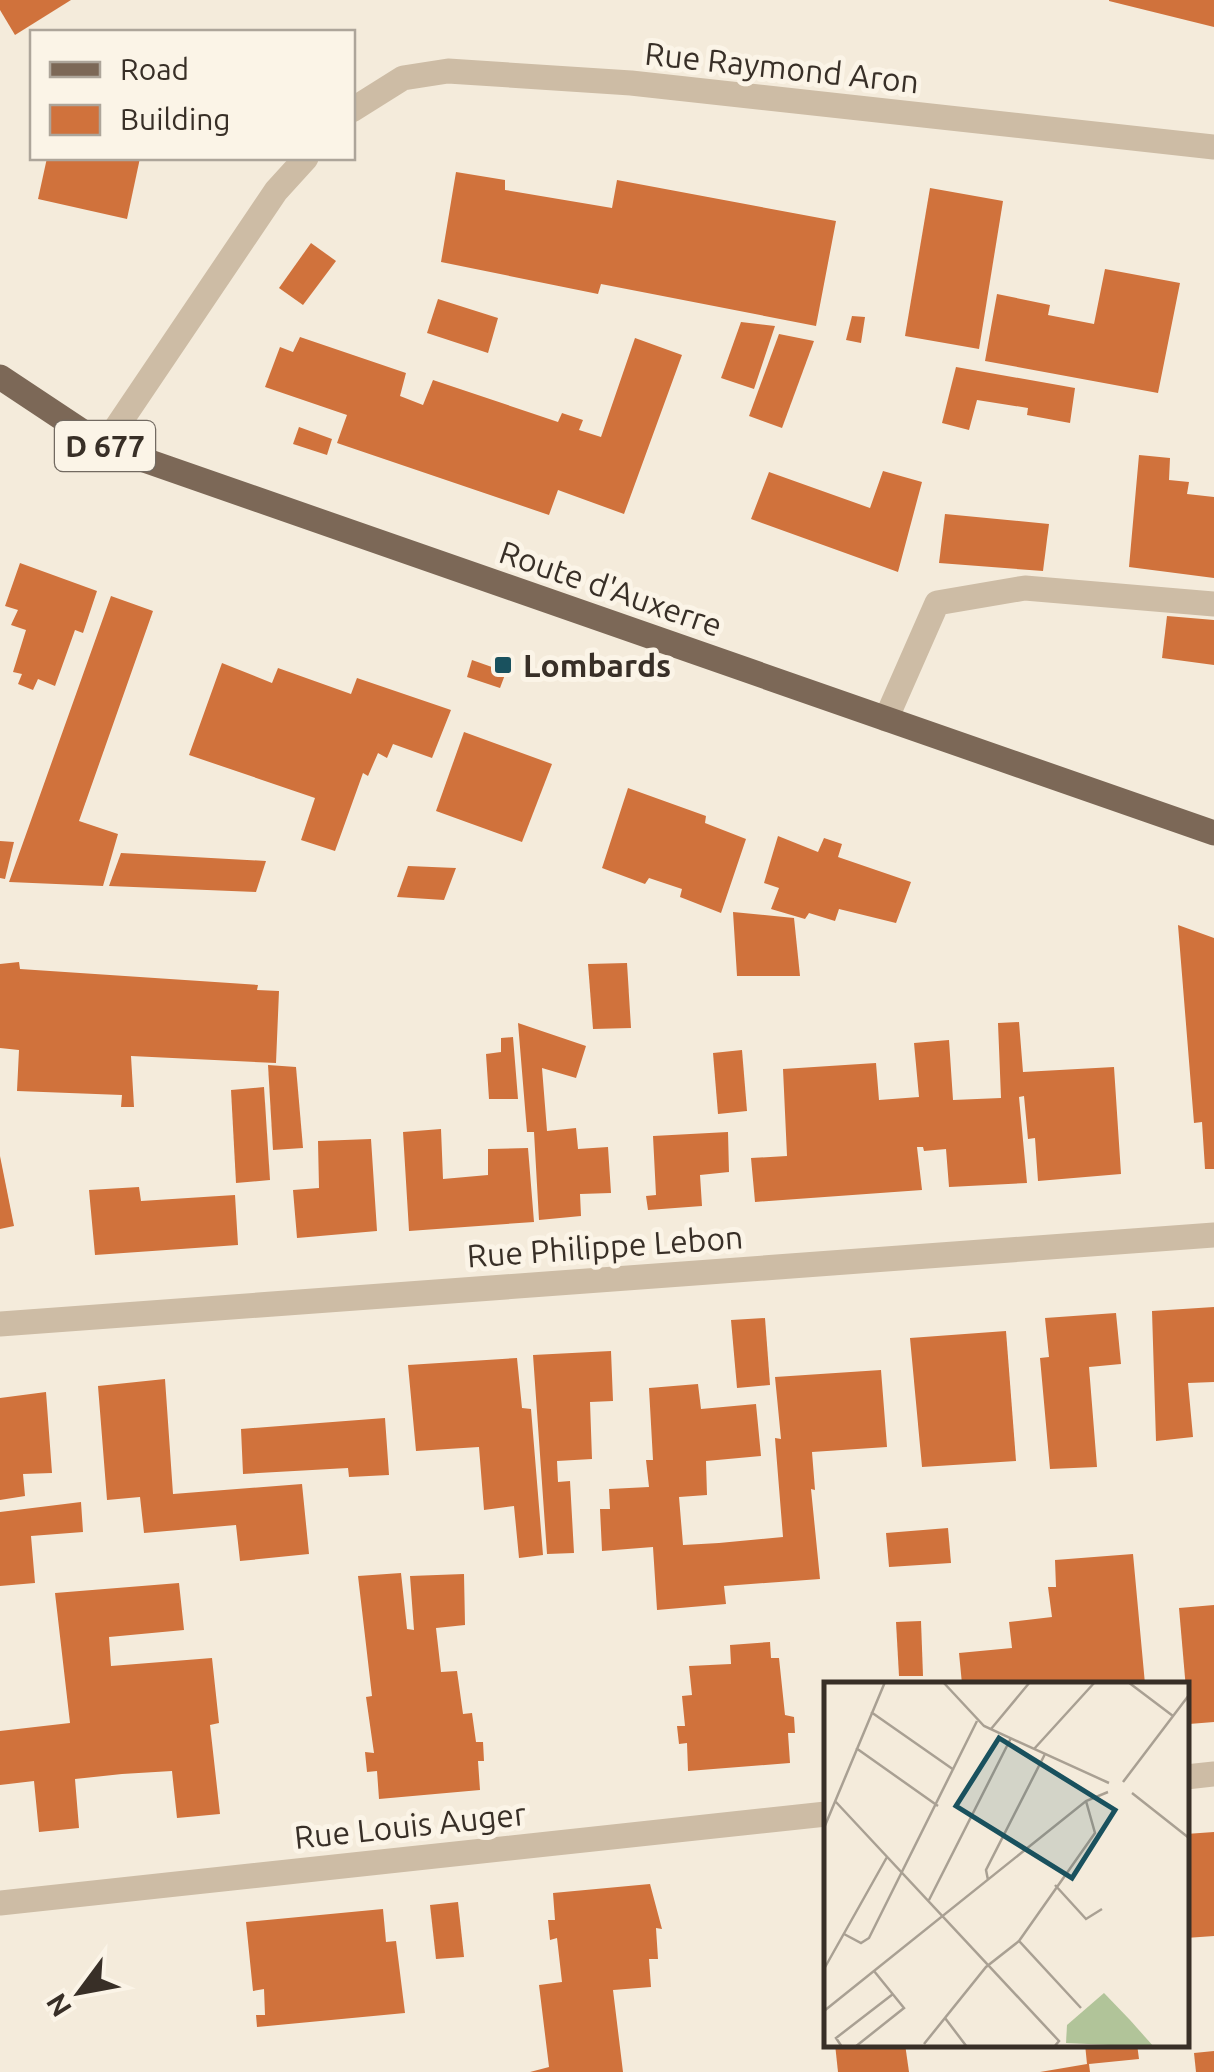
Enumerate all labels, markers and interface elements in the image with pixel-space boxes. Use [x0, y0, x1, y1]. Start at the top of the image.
legend [30, 30, 355, 160]
street label: Rue Raymond Aron [643, 35, 921, 99]
text: Road [120, 52, 189, 86]
text: Building [120, 102, 231, 136]
road number: D 677 [55, 421, 155, 471]
street label: Route d'Auxerre [495, 533, 727, 643]
place label: Lombards [523, 647, 671, 683]
marker: Lombards [492, 654, 514, 676]
street label: Rue Philippe Lebon [466, 1218, 744, 1274]
inset map [824, 1682, 1189, 2047]
street label: Rue Louis Auger [292, 1795, 528, 1855]
north arrow [30, 1942, 130, 2042]
text: N [40, 1988, 77, 2023]

